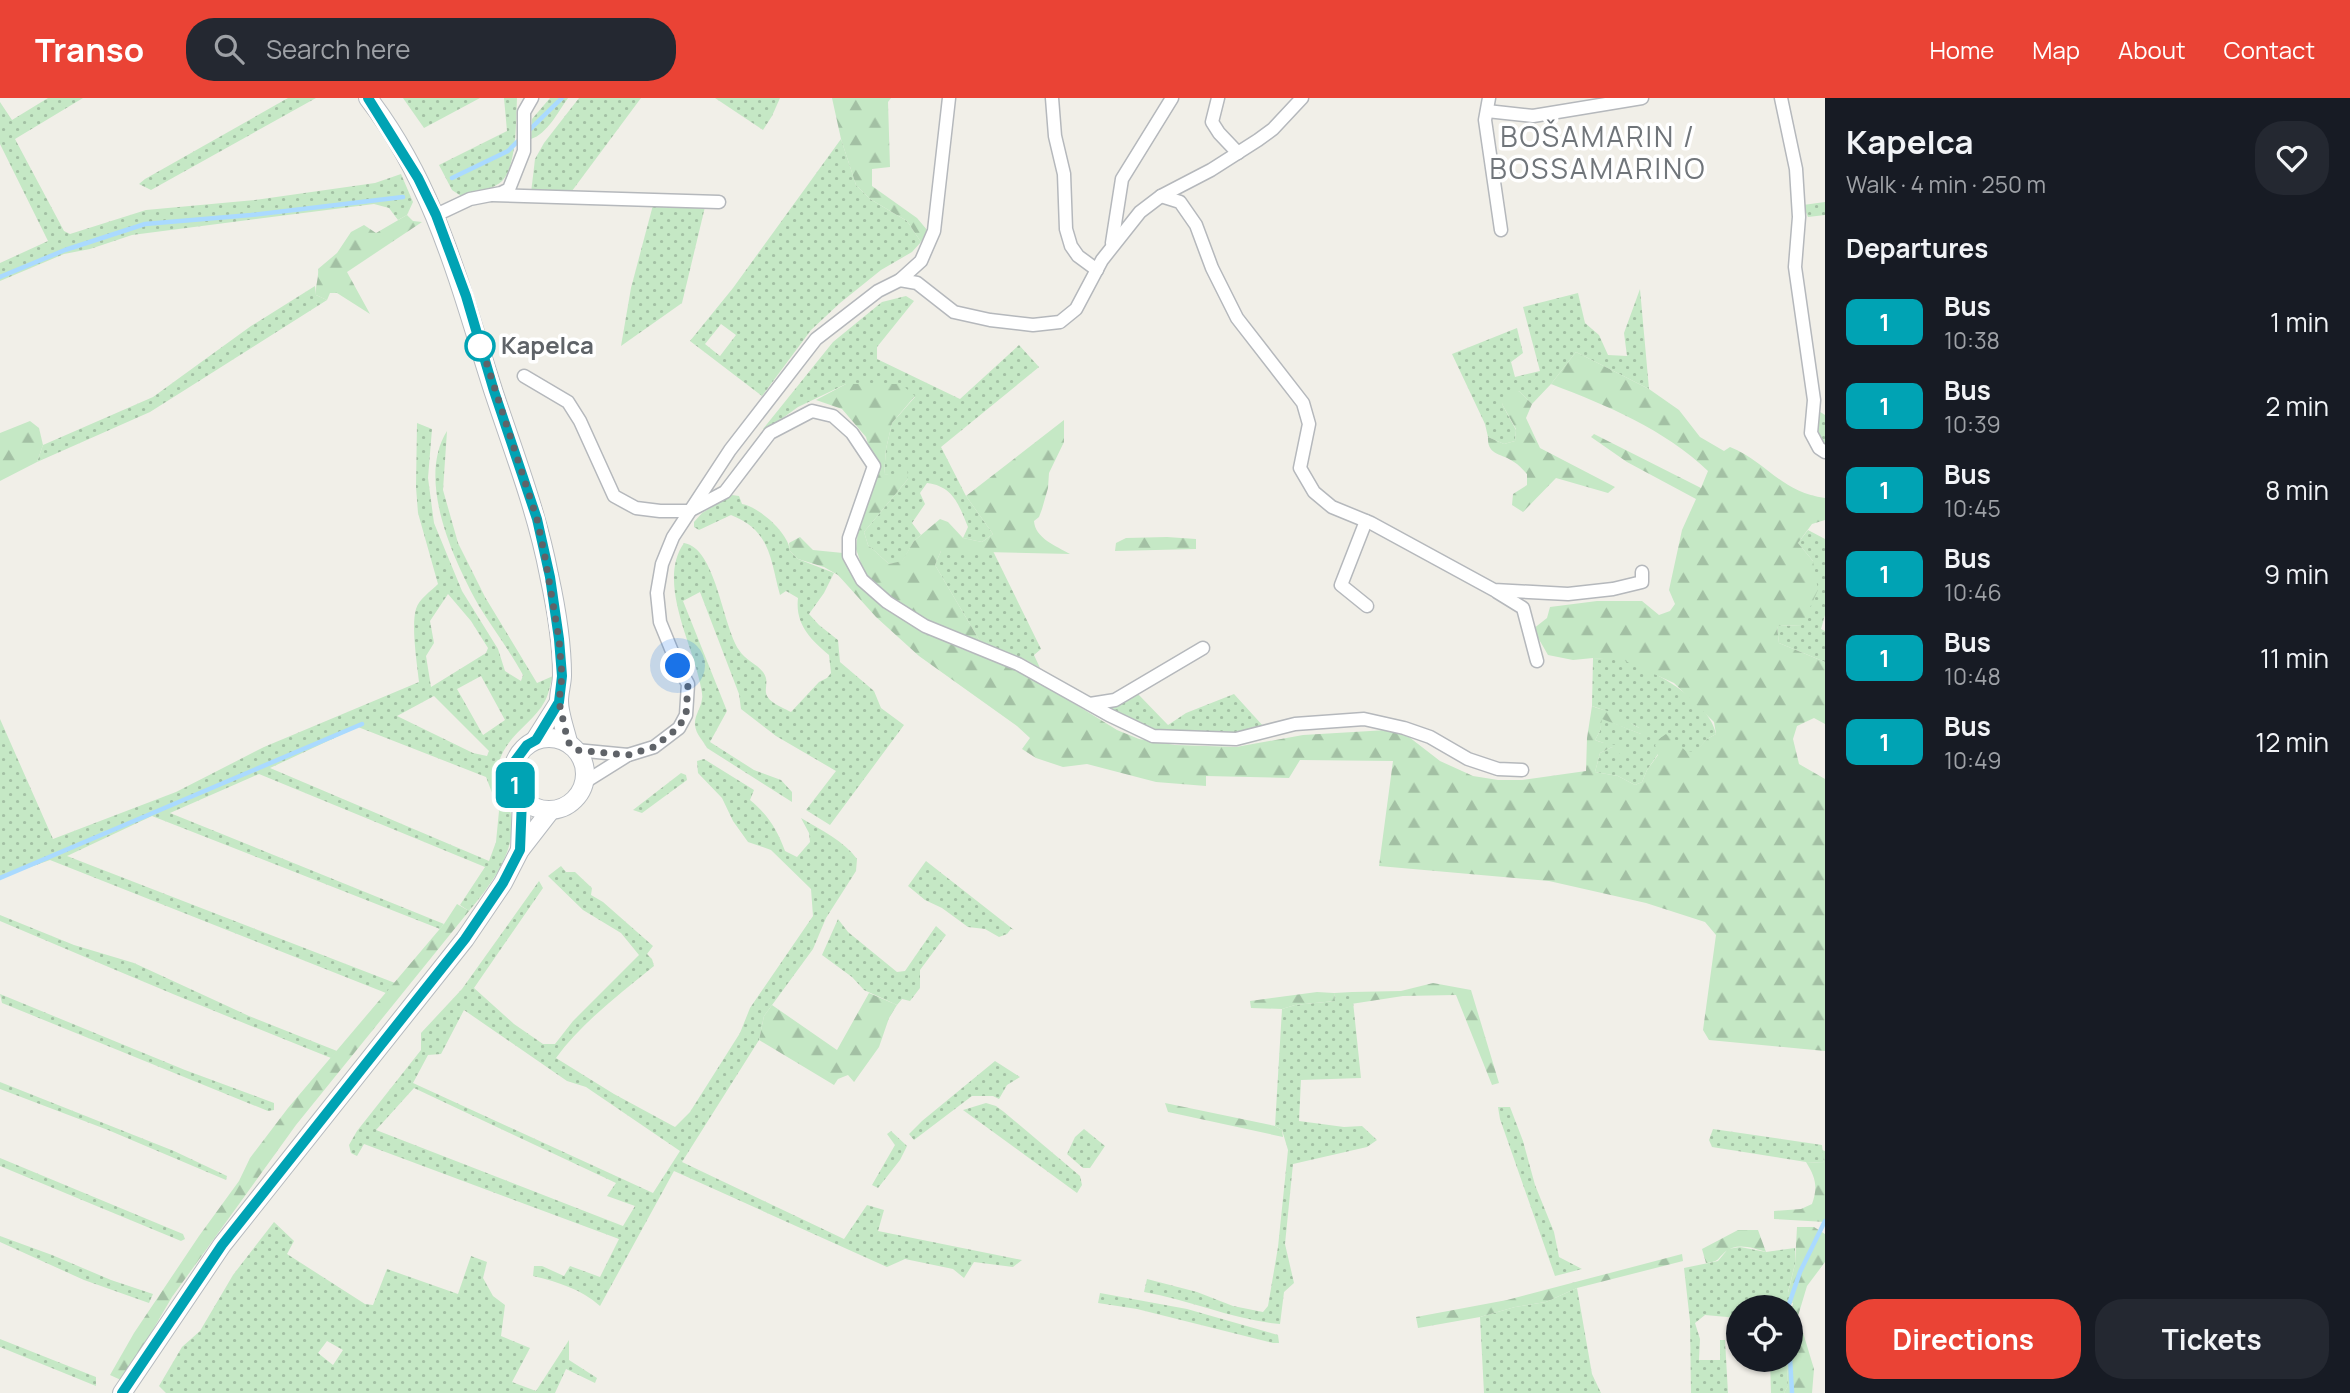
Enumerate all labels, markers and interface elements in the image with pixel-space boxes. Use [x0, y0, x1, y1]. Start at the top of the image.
search box [186, 18, 676, 81]
text: Transo [35, 27, 144, 72]
icon: search [210, 30, 248, 68]
text: Search here [266, 31, 411, 67]
text: Home [1929, 33, 1994, 66]
text: Map [2032, 33, 2080, 66]
text: About [2118, 33, 2186, 66]
text: Contact [2224, 33, 2315, 66]
district label: BOŠAMARIN / BOSSAMARINO [1490, 117, 1707, 187]
text: Kapelca [1846, 119, 1974, 164]
button: heart [2255, 121, 2329, 195]
text: Walk · 4 min · 250 m [1846, 168, 2046, 200]
text: Departures [1846, 230, 1988, 266]
text: Bus [1944, 288, 1991, 324]
text: 1 min [2270, 304, 2329, 340]
text: 1 [1879, 305, 1890, 338]
text: 10:38 [1944, 324, 2000, 356]
place label: Kapelca [501, 328, 594, 361]
marker: Kapelca [465, 331, 495, 361]
text: Bus [1944, 372, 1991, 408]
text: 2 min [2265, 388, 2329, 424]
text: 1 [1879, 389, 1890, 422]
text: 10:39 [1944, 408, 2001, 440]
text: Bus [1944, 456, 1991, 492]
text: 8 min [2265, 472, 2329, 508]
text: 1 [1879, 473, 1890, 506]
text: 10:45 [1944, 492, 2001, 524]
text: Bus [1944, 540, 1991, 576]
text: 9 min [2264, 556, 2329, 592]
text: 1 [1879, 557, 1890, 590]
text: 10:46 [1944, 576, 2002, 608]
text: Bus [1944, 624, 1991, 660]
text: 11 min [2260, 640, 2329, 676]
text: 1 [1879, 641, 1890, 674]
your location [660, 648, 695, 683]
text: 10:48 [1944, 660, 2001, 692]
text: Bus [1944, 708, 1991, 744]
text: 12 min [2255, 724, 2329, 760]
text: 1 [1879, 725, 1890, 758]
text: 10:49 [1944, 744, 2001, 776]
line badge: 1 [492, 762, 538, 808]
text: 1 [510, 768, 520, 801]
map controls [1726, 1295, 1803, 1372]
button: locate [1726, 1295, 1803, 1372]
button: Directions [1846, 1299, 2081, 1379]
button: Tickets [2095, 1299, 2329, 1379]

